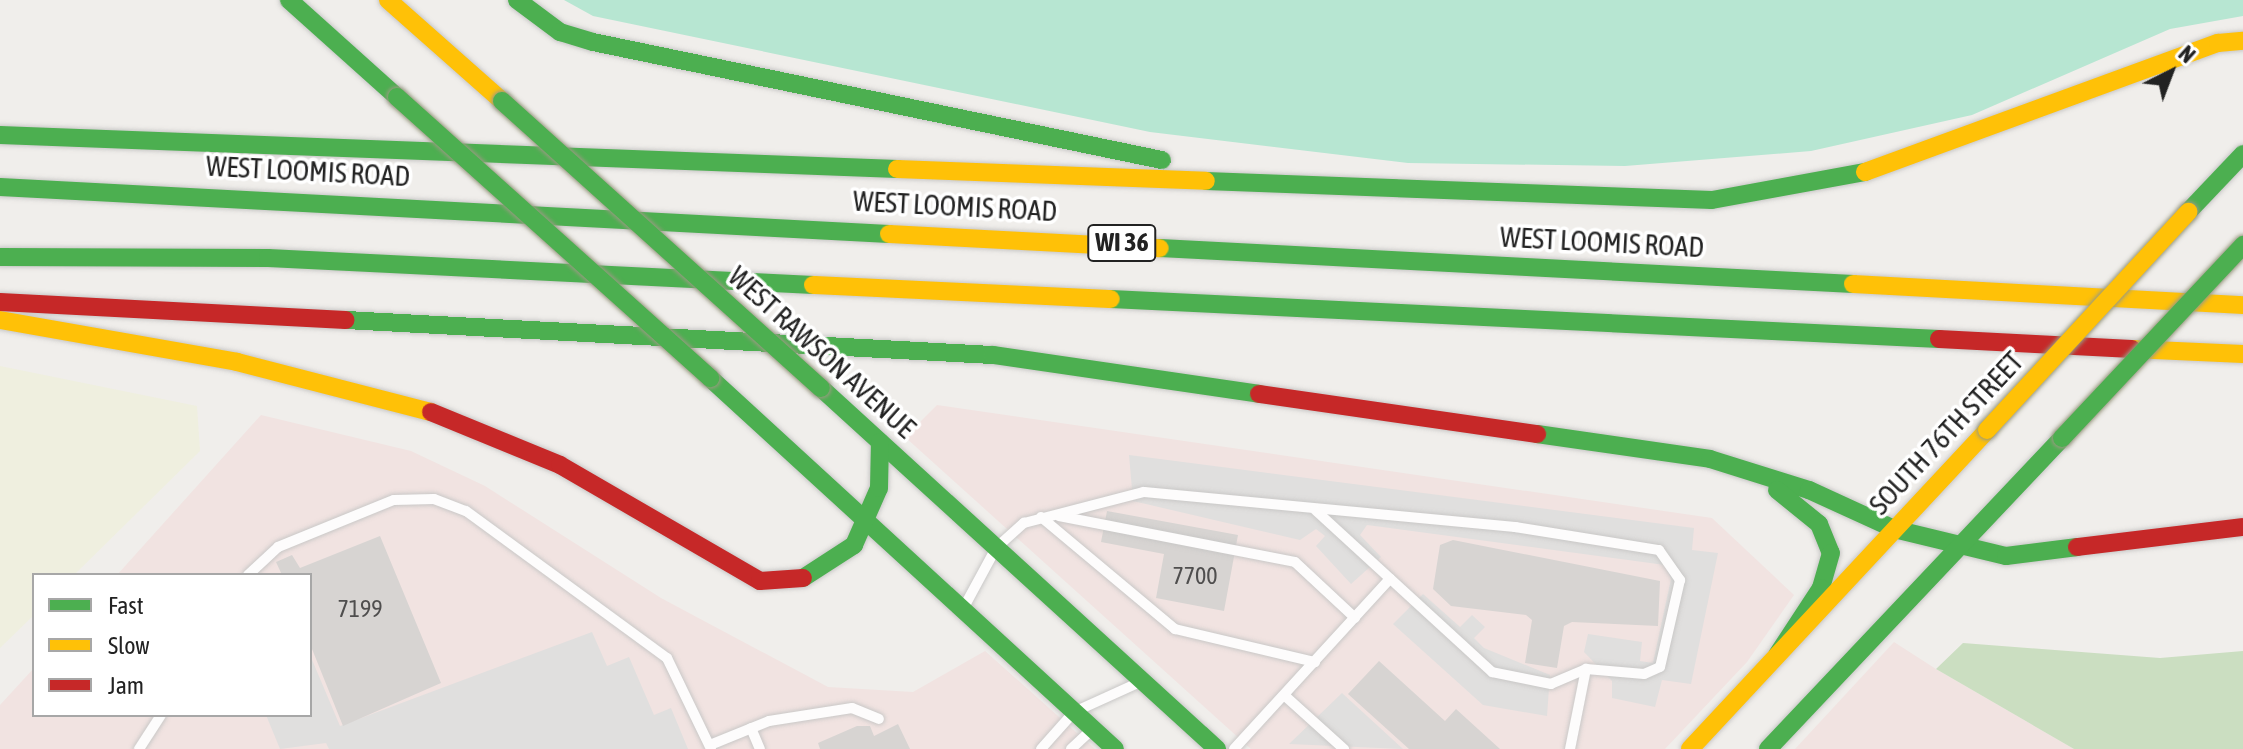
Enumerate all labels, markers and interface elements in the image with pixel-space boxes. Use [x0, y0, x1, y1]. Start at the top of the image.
north arrow [2131, 32, 2211, 112]
text: N [2174, 40, 2201, 68]
street label: WEST LOOMIS ROAD [205, 149, 411, 193]
street label: WEST LOOMIS ROAD [852, 184, 1058, 228]
street label: WEST LOOMIS ROAD [1499, 220, 1705, 264]
road number: WI 36 [1086, 221, 1158, 265]
street label: WEST RAWSON AVENUE [722, 259, 922, 445]
street label: SOUTH 76TH STREET [1862, 345, 2030, 521]
house number: 7700 [1172, 562, 1218, 590]
legend [32, 573, 312, 717]
text: Fast [108, 592, 144, 619]
house number: 7199 [337, 595, 383, 623]
text: Slow [108, 632, 150, 659]
text: Jam [108, 672, 144, 699]

